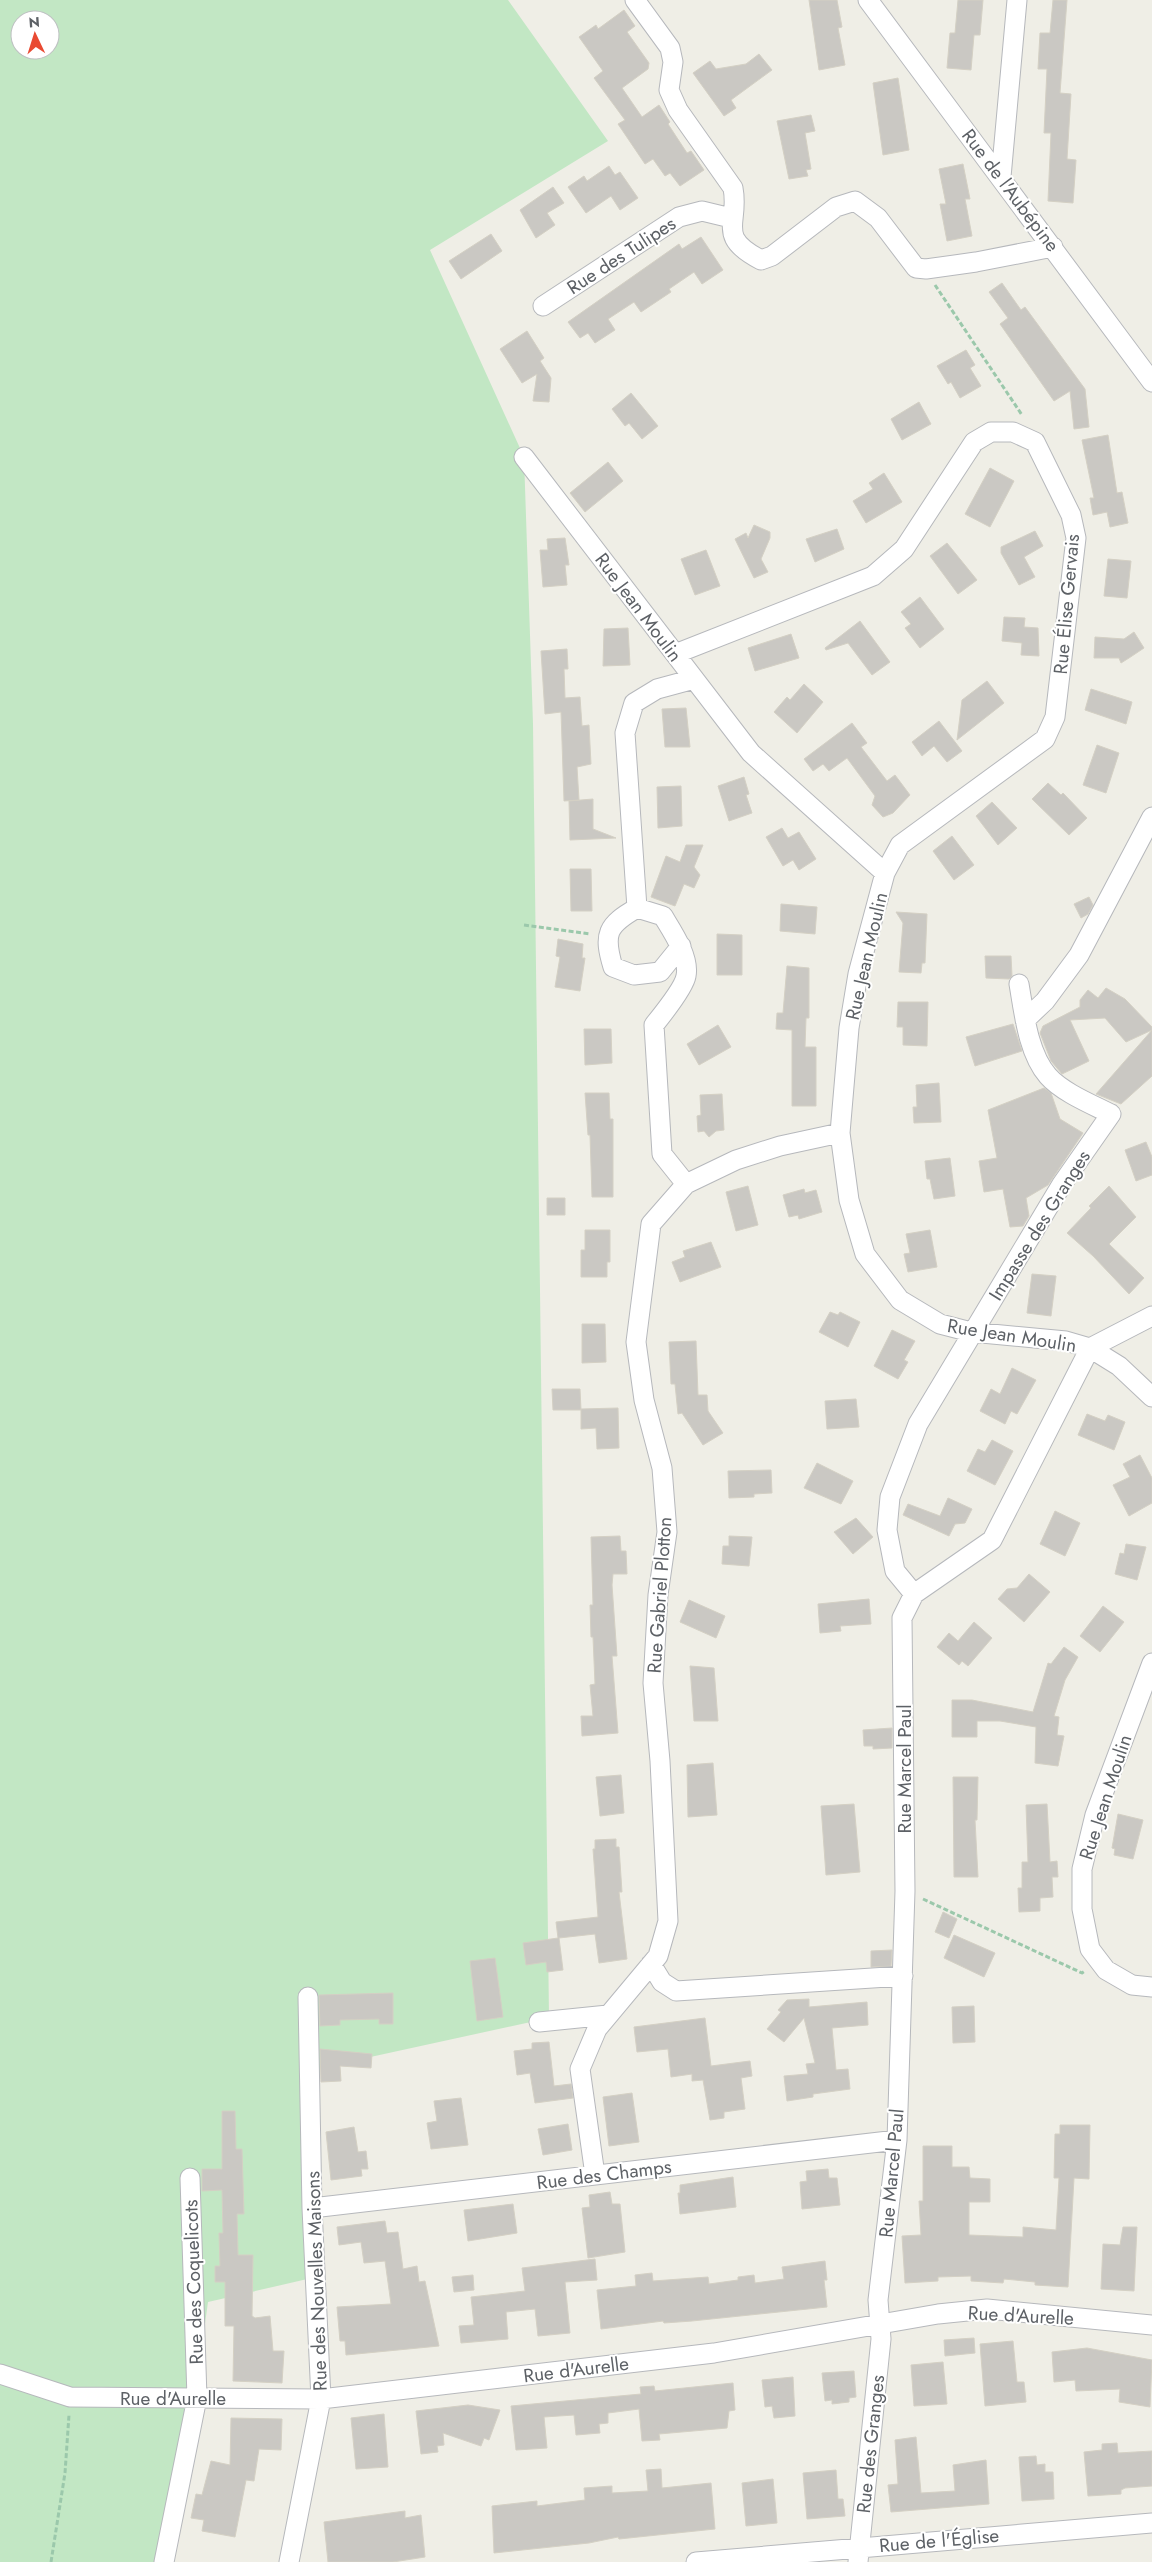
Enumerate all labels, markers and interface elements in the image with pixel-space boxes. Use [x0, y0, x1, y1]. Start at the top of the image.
north arrow [10, 10, 60, 60]
text: N [28, 12, 40, 32]
street label: Rue de l'Aubépine [955, 123, 1066, 258]
street label: Rue des Tulipes [562, 210, 681, 301]
street label: Rue Élise Gervais [1047, 532, 1086, 675]
street label: Rue Jean Moulin [589, 547, 689, 667]
street label: Rue Jean Moulin [839, 890, 894, 1023]
street label: Impasse des Granges [982, 1145, 1097, 1306]
street label: Rue Jean Moulin [945, 1312, 1078, 1359]
street label: Rue Gabriel Plotton [641, 1516, 678, 1674]
street label: Rue Marcel Paul [891, 1704, 918, 1834]
street label: Rue Jean Moulin [1073, 1731, 1138, 1863]
street label: Rue Marcel Paul [872, 2108, 911, 2239]
street label: Rue des Champs [535, 2153, 673, 2196]
street label: Rue des Nouvelles Maisons [299, 2170, 334, 2391]
street label: Rue des Coquelicots [177, 2199, 210, 2365]
street label: Rue d'Aurelle [967, 2299, 1075, 2332]
street label: Rue d'Aurelle [522, 2350, 631, 2389]
street label: Rue des Granges [850, 2373, 891, 2514]
street label: Rue d'Aurelle [120, 2385, 226, 2412]
street label: Rue de l'Église [878, 2522, 1000, 2559]

